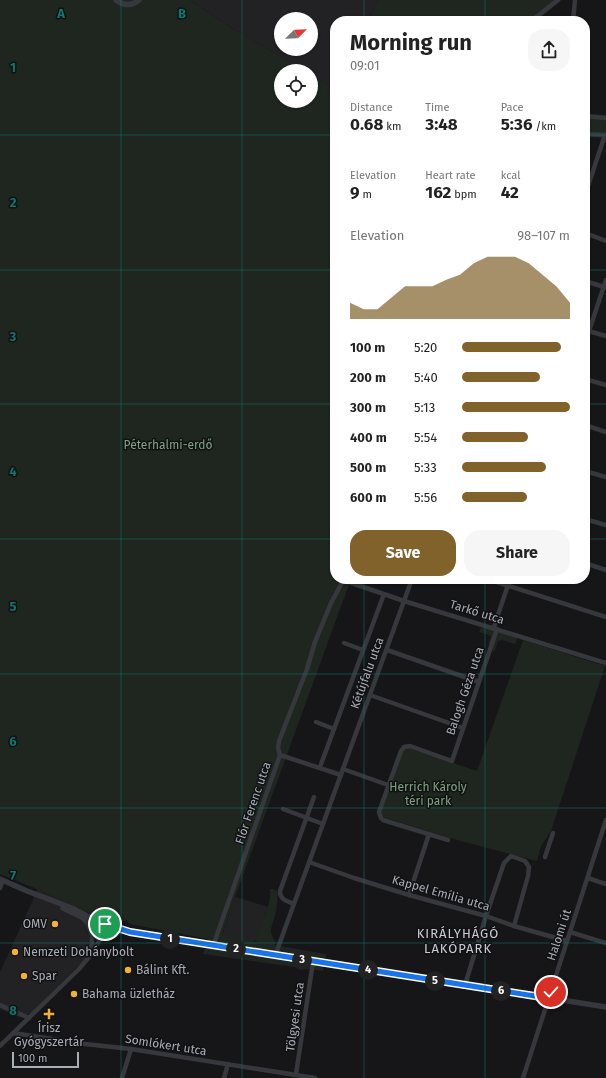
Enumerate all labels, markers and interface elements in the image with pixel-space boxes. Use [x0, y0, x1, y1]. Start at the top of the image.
text: A [56, 6, 65, 21]
text: B [178, 6, 186, 21]
north arrow [274, 12, 318, 56]
map controls [274, 12, 318, 108]
text: Morning run [350, 29, 472, 56]
button: share [528, 29, 570, 71]
text: 09:01 [350, 58, 380, 73]
text: 1 [10, 60, 16, 75]
button: locate [274, 64, 318, 108]
text: Distance [350, 101, 393, 114]
text: Time [425, 101, 450, 114]
text: Pace [501, 101, 523, 114]
text: 0.68 [350, 114, 383, 135]
text: 3:48 [425, 114, 458, 135]
text: 5:36 [501, 114, 533, 135]
text: km [383, 120, 401, 133]
text: /km [533, 120, 556, 133]
text: Elevation [350, 169, 396, 182]
text: Heart rate [425, 169, 475, 182]
text: kcal [501, 169, 520, 182]
text: 9 [350, 182, 360, 203]
text: 162 [425, 182, 451, 203]
text: 42 [501, 182, 519, 203]
text: m [360, 188, 372, 201]
text: bpm [451, 188, 477, 201]
text: 2 [10, 195, 17, 210]
text: Elevation [350, 228, 404, 243]
text: 98–107 m [517, 228, 570, 243]
text: 3 [9, 329, 17, 344]
text: 100 m [350, 340, 385, 355]
text: 5:20 [414, 340, 437, 355]
text: 200 m [350, 370, 386, 385]
text: 5:40 [414, 370, 438, 385]
text: 300 m [350, 400, 386, 415]
text: 5:13 [414, 400, 435, 415]
text: 400 m [350, 430, 387, 445]
text: 5:54 [414, 430, 437, 445]
park label: Péterhalmi-erdő [124, 438, 212, 452]
text: 500 m [350, 460, 386, 475]
text: 5:33 [414, 460, 437, 475]
text: 4 [9, 464, 17, 479]
text: 600 m [350, 490, 387, 505]
text: 5:56 [414, 490, 437, 505]
button: Save [350, 530, 456, 576]
button: Share [464, 530, 570, 576]
street label: Tarkő utca [448, 597, 506, 627]
text: 5 [10, 599, 17, 614]
street label: Kétújfalu utca [348, 635, 386, 711]
street label: Balogh Géza utca [443, 645, 487, 737]
text: 6 [9, 734, 17, 749]
street label: Flór Ferenc utca [232, 760, 274, 846]
park label: Herrich Károly téri park [389, 780, 467, 808]
text: 7 [10, 868, 16, 883]
street label: Kappel Emília utca [391, 872, 491, 914]
pin [88, 907, 122, 941]
street label: Halomi út [544, 907, 574, 962]
icon: arrive [94, 913, 116, 935]
place label: OMV [23, 917, 47, 931]
marker: OMV [50, 919, 60, 929]
district label: KIRÁLYHÁGÓ LAKÓPARK [417, 926, 499, 956]
pin: 1 [160, 929, 180, 949]
text: 1 [167, 932, 173, 945]
pin: 2 [226, 939, 246, 959]
text: 2 [233, 942, 239, 955]
place label: Nemzeti Dohánybolt [23, 945, 134, 959]
marker: Nemzeti Dohánybolt [10, 947, 20, 957]
pin: 3 [292, 950, 312, 970]
text: 3 [299, 953, 305, 966]
pin: 4 [358, 960, 378, 980]
place label: Bálint Kft. [136, 963, 189, 977]
text: 4 [365, 963, 371, 976]
marker: Bálint Kft. [123, 965, 133, 975]
place label: Spar [32, 969, 57, 983]
marker: Spar [19, 971, 29, 981]
pin: 5 [425, 971, 445, 991]
text: 5 [432, 974, 438, 987]
pin [534, 975, 568, 1009]
street label: Tölgyesi utca [283, 981, 307, 1053]
pin: 6 [491, 981, 511, 1001]
icon: check [540, 981, 562, 1003]
text: 6 [498, 984, 504, 997]
place label: Bahama üzletház [82, 987, 175, 1001]
marker: Bahama üzletház [69, 989, 79, 999]
text: 8 [9, 1003, 17, 1018]
marker: Írisz Gyógyszertár [44, 1009, 54, 1019]
place label: Írisz Gyógyszertár [14, 1020, 84, 1049]
street label: Somlókert utca [124, 1032, 208, 1058]
scale bar [12, 1050, 79, 1069]
text: 100 m [18, 1052, 47, 1065]

